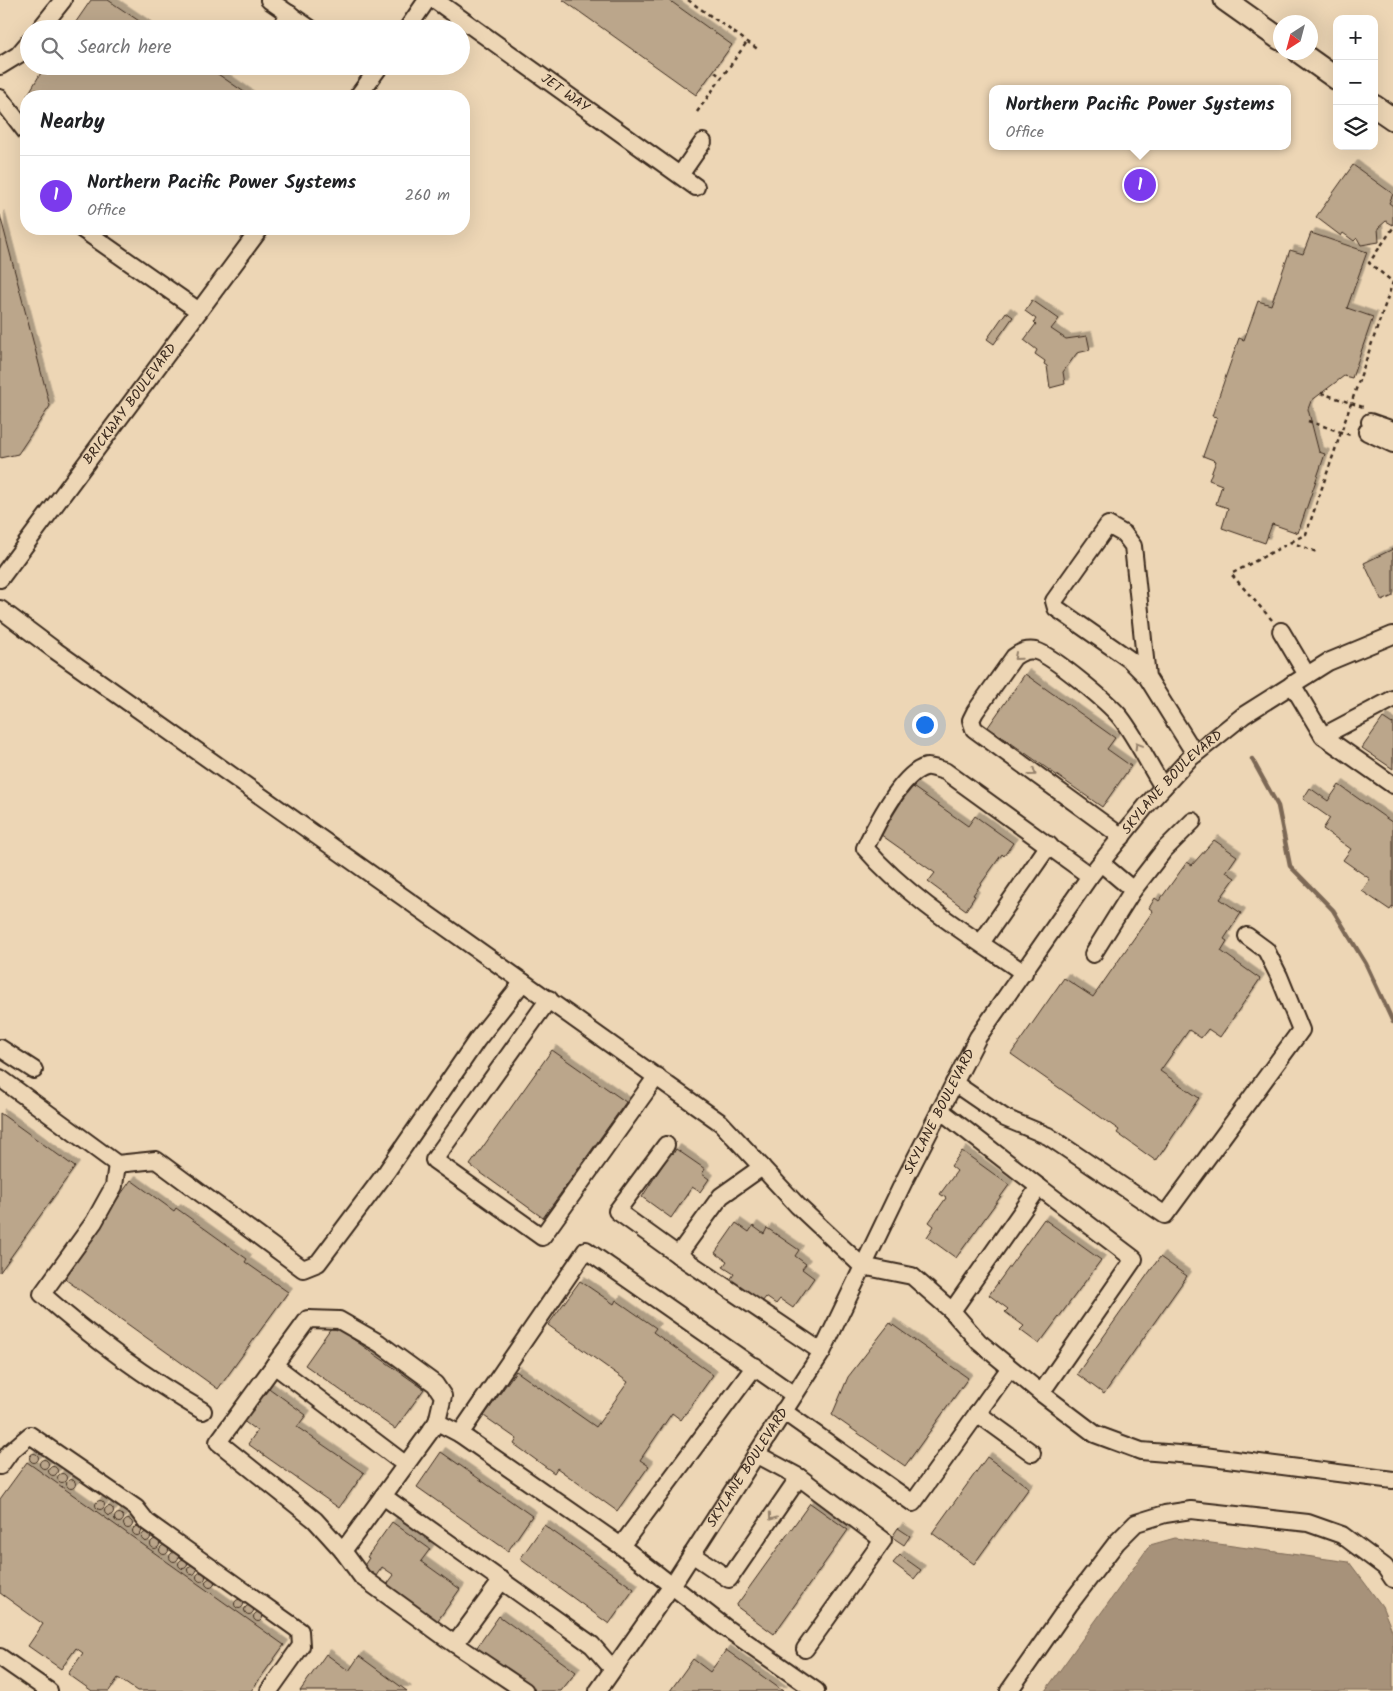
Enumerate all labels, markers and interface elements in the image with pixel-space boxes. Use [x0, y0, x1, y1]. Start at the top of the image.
north arrow [1273, 15, 1318, 60]
map controls [1333, 15, 1378, 150]
button: + [1333, 15, 1378, 60]
search box [20, 20, 470, 75]
text: Search here [78, 33, 172, 63]
icon: search [38, 34, 66, 62]
button: − [1333, 60, 1378, 105]
street label: JET WAY [536, 68, 595, 119]
popup [989, 85, 1291, 150]
text: Northern Pacific Power Systems [1005, 90, 1275, 120]
button: layers [1333, 105, 1378, 150]
text: Nearby [40, 106, 105, 139]
text: Office [1005, 120, 1044, 145]
pin: 1 [1124, 166, 1156, 204]
text: Northern Pacific Power Systems [87, 168, 356, 198]
text: 1 [54, 183, 58, 208]
text: 260 m [405, 183, 450, 208]
text: Office [87, 198, 126, 223]
street label: BRICKWAY BOULEVARD [78, 339, 182, 469]
one-way arrow [1013, 651, 1022, 660]
your location [912, 712, 938, 738]
street label: SKYLANE BOULEVARD [1116, 725, 1228, 839]
one-way arrow [1134, 742, 1144, 751]
one-way arrow [1028, 767, 1037, 776]
street label: SKYLANE BOULEVARD [898, 1045, 981, 1178]
street label: SKYLANE BOULEVARD [701, 1404, 794, 1532]
one-way arrow [769, 1511, 778, 1521]

